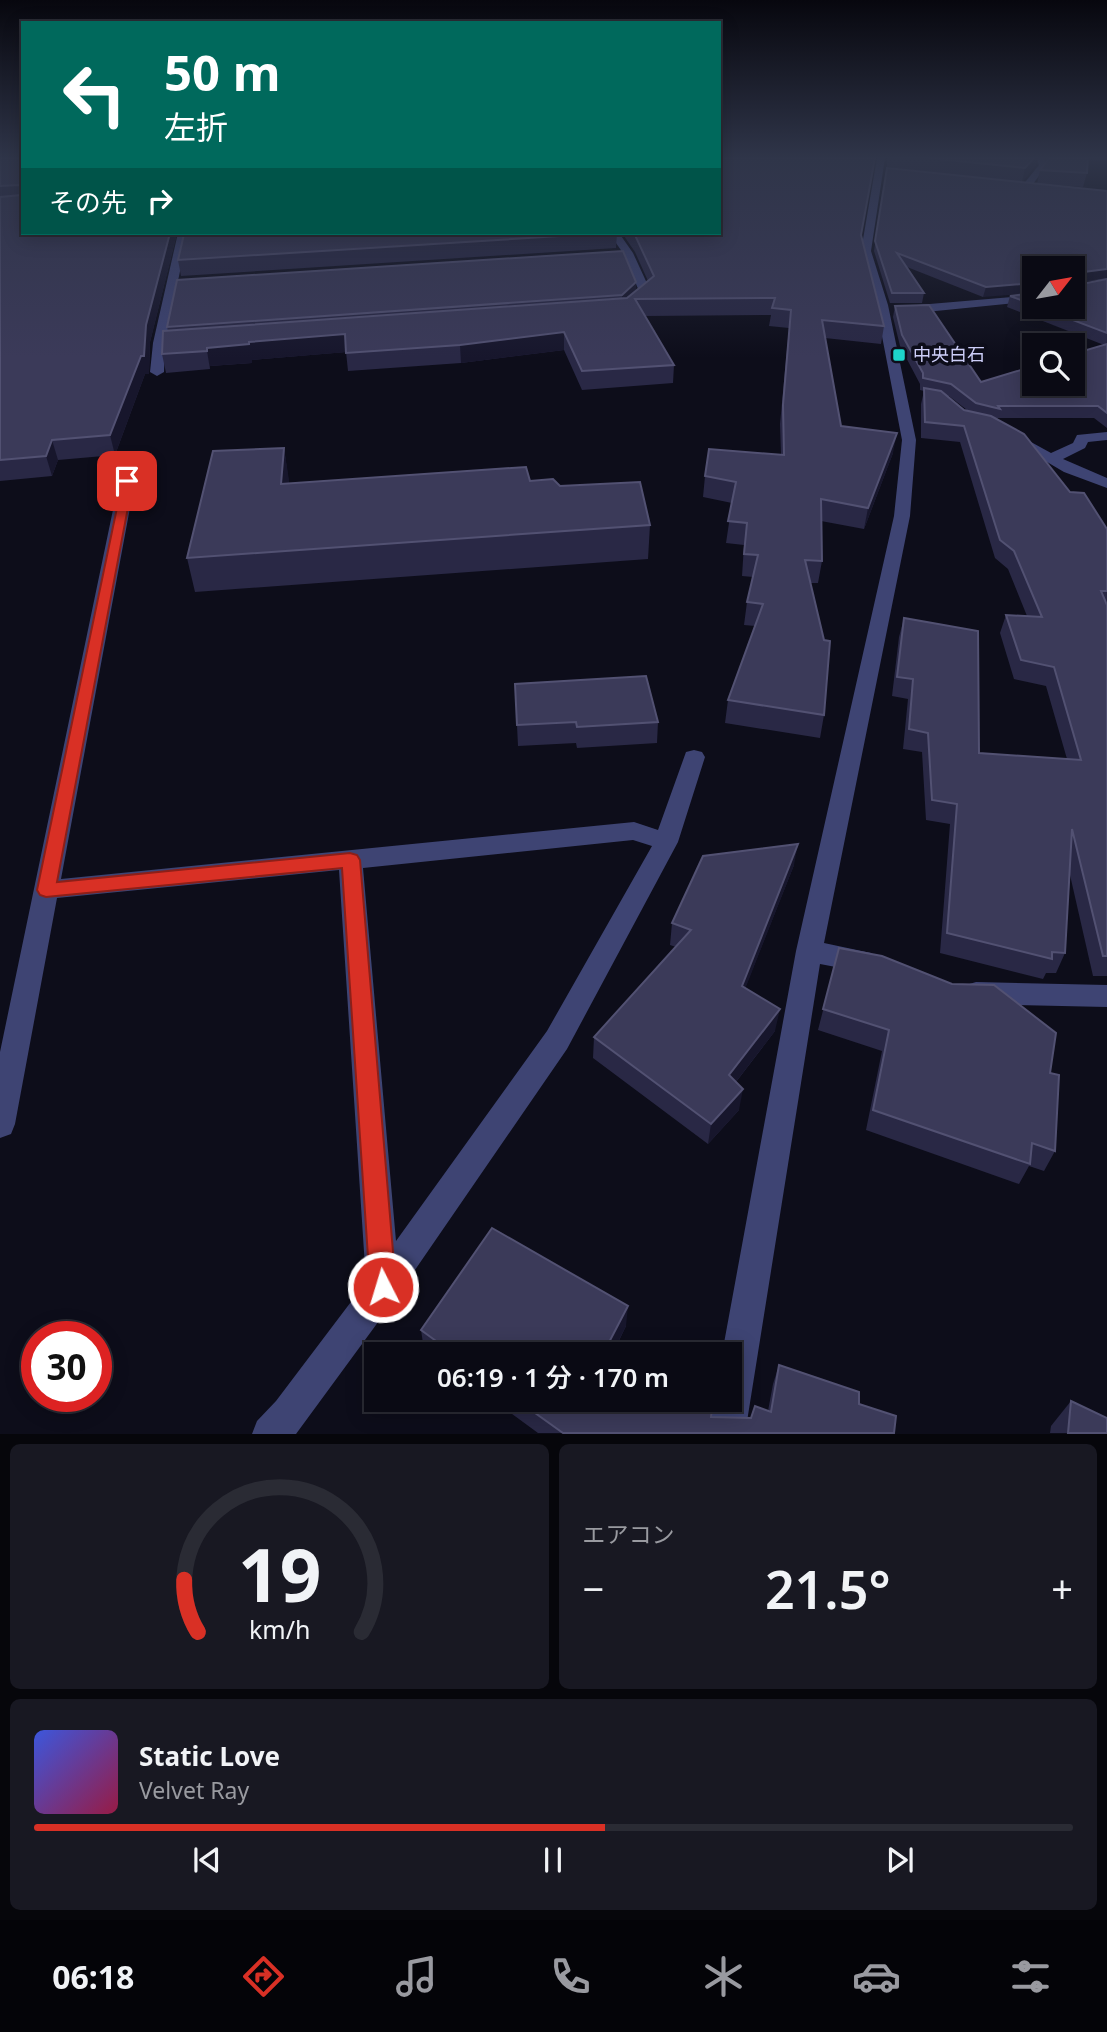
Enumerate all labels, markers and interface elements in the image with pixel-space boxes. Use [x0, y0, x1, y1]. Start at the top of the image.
text: 50 m [164, 39, 281, 105]
icon: left [49, 49, 140, 140]
text: 左折 [164, 105, 228, 148]
icon: right [141, 182, 179, 220]
text: その先 [49, 184, 127, 220]
north arrow [1022, 256, 1085, 318]
map controls [1022, 256, 1085, 396]
button: search [1022, 333, 1085, 396]
place label: 中央白石 [913, 342, 985, 366]
marker: 中央白石 [891, 347, 907, 363]
pin [97, 451, 157, 511]
icon: arrive [108, 462, 146, 500]
position arrow [346, 1250, 420, 1324]
speed limit sign: 30 [21, 1321, 112, 1412]
text: 06:19 · 1 分 · 170 m [437, 1359, 669, 1395]
text: エアコン [583, 1518, 675, 1550]
text: 19 [238, 1525, 321, 1624]
text: 21.5° [765, 1553, 891, 1624]
text: − [583, 1562, 604, 1614]
text: + [1051, 1562, 1073, 1614]
text: km/h [248, 1612, 310, 1646]
text: Static Love [139, 1738, 280, 1774]
text: Velvet Ray [139, 1774, 249, 1806]
icon: previous [188, 1841, 226, 1879]
icon: pause [534, 1841, 572, 1879]
icon: next [881, 1841, 919, 1879]
icon: directions [239, 1952, 288, 2001]
icon: music [392, 1952, 441, 2001]
icon: phone [546, 1952, 595, 2001]
icon: climate [699, 1952, 748, 2001]
icon: car [852, 1952, 901, 2001]
icon: filters [1006, 1952, 1055, 2001]
text: 06:18 [52, 1955, 134, 1998]

